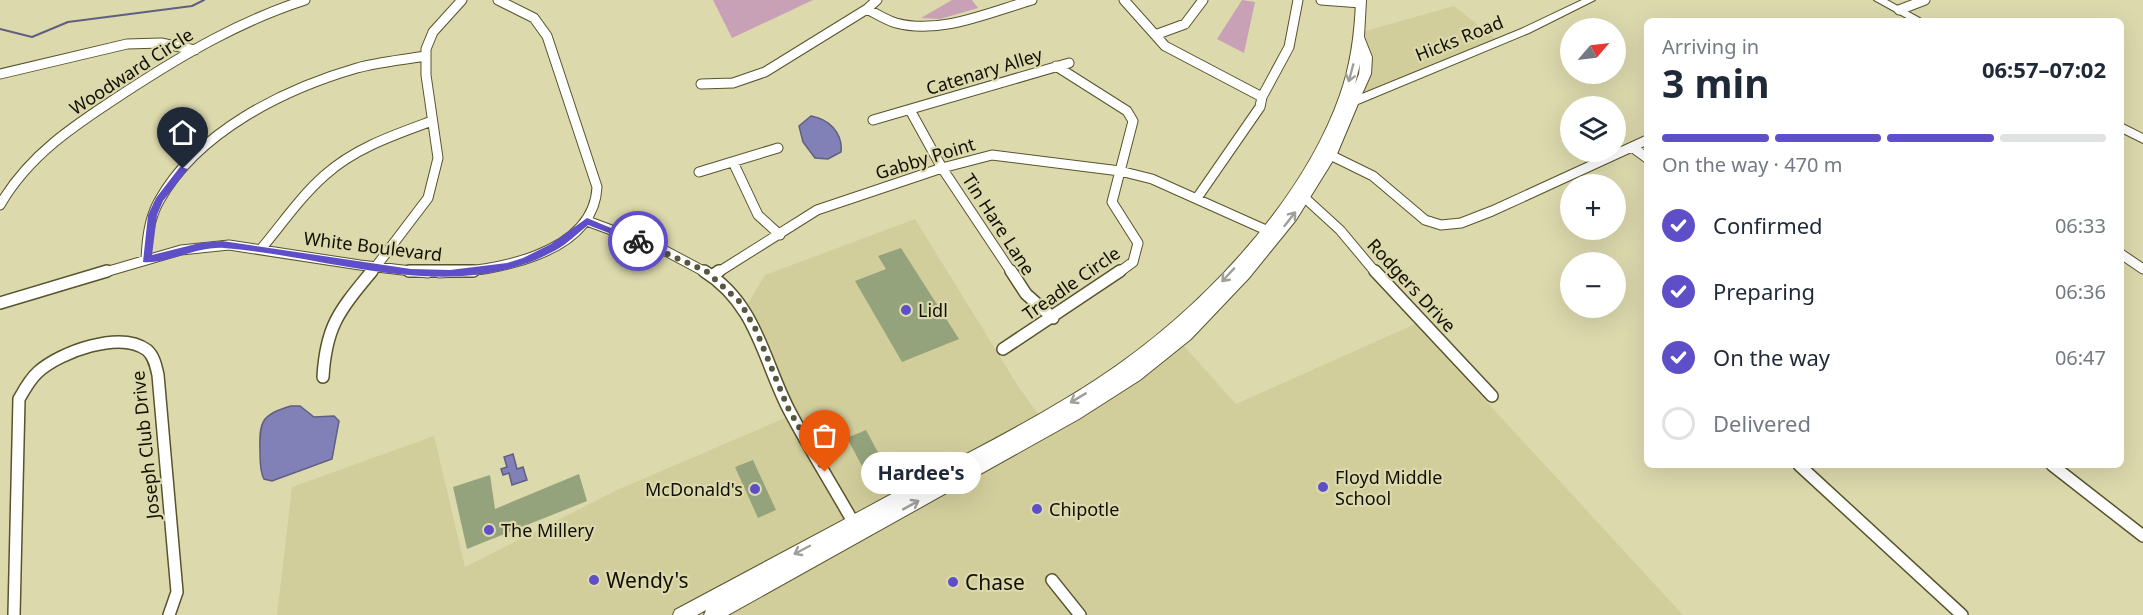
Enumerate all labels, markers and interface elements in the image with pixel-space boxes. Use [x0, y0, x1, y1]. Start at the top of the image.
street label: Hicks Road [1411, 9, 1507, 67]
north arrow [1560, 18, 1626, 84]
map controls [1560, 18, 1626, 318]
street label: Woodward Circle [65, 22, 197, 120]
text: Arriving in [1662, 33, 1759, 60]
street label: Catenary Alley [923, 42, 1046, 100]
text: 06:57–07:02 [1982, 54, 2106, 84]
text: 3 min [1662, 56, 1769, 109]
one-way arrow [1345, 63, 1356, 82]
button: layers [1560, 96, 1626, 162]
pin [157, 107, 208, 169]
icon: home [166, 116, 199, 149]
street label: Gabby Point [872, 131, 978, 185]
text: On the way · 470 m [1662, 151, 1842, 178]
street label: Tin Hare Lane [957, 169, 1041, 279]
button: + [1560, 174, 1626, 240]
icon: check [1662, 209, 1695, 242]
text: Confirmed [1713, 210, 1823, 240]
courier [608, 211, 668, 271]
one-way arrow [1283, 211, 1296, 227]
text: 06:33 [2055, 212, 2106, 239]
icon: bike [622, 225, 655, 258]
street label: White Boulevard [302, 226, 444, 266]
street label: Rodgers Drive [1362, 233, 1462, 337]
street label: Treadle Circle [1018, 241, 1124, 325]
button: − [1560, 252, 1626, 318]
one-way arrow [1221, 267, 1235, 282]
icon: check [1662, 275, 1695, 308]
text: Preparing [1713, 276, 1815, 306]
text: 06:36 [2055, 278, 2106, 305]
place label: Lidl [918, 298, 948, 322]
marker: Lidl [899, 303, 913, 317]
icon: check [1662, 341, 1695, 374]
text: On the way [1713, 342, 1830, 372]
text: 06:47 [2055, 344, 2106, 371]
street label: Joseph Club Drive [125, 370, 165, 522]
one-way arrow [1070, 393, 1087, 405]
text: Delivered [1713, 408, 1811, 438]
pin [799, 410, 850, 472]
icon: bag [808, 419, 841, 452]
callout: Hardee's [861, 451, 981, 493]
text: Hardee's [878, 459, 964, 486]
place label: Floyd Middle School [1335, 465, 1442, 510]
place label: McDonald's [645, 477, 743, 501]
marker: Floyd Middle School [1316, 480, 1330, 494]
marker: McDonald's [748, 482, 762, 496]
place label: Chipotle [1049, 497, 1119, 521]
one-way arrow [901, 499, 919, 510]
marker: Chipotle [1030, 502, 1044, 516]
place label: The Millery [501, 518, 595, 542]
marker: The Millery [482, 523, 496, 537]
one-way arrow [794, 544, 811, 556]
place label: Wendy's [606, 566, 689, 594]
place label: Chase [965, 568, 1025, 596]
marker: Wendy's [587, 573, 601, 587]
marker: Chase [946, 575, 960, 589]

